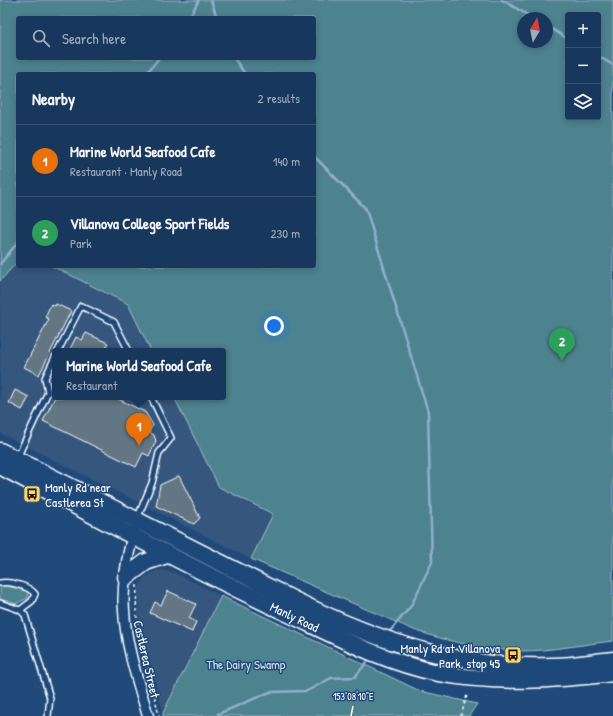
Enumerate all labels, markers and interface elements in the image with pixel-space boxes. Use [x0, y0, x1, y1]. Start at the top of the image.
north arrow [517, 12, 553, 48]
map controls [565, 12, 601, 120]
button: + [565, 12, 601, 48]
search box [16, 16, 316, 60]
icon: search [30, 27, 52, 49]
text: Search here [62, 28, 126, 49]
button: − [565, 48, 601, 84]
button: layers [565, 84, 601, 120]
text: Nearby [32, 87, 75, 110]
text: 2 results [258, 89, 300, 107]
text: Marine World Seafood Cafe [70, 141, 215, 162]
text: 1 [43, 152, 47, 170]
text: 140 m [273, 152, 300, 170]
text: Restaurant · Manly Road [70, 162, 182, 180]
text: Villanova College Sport Fields [70, 213, 229, 234]
text: 2 [42, 224, 48, 242]
text: 230 m [270, 224, 300, 242]
text: Park [70, 234, 92, 252]
your location [264, 316, 284, 336]
pin: 2 [549, 328, 575, 361]
popup [52, 348, 226, 400]
text: Marine World Seafood Cafe [66, 355, 212, 376]
text: Restaurant [66, 376, 118, 394]
pin: 1 [126, 413, 152, 446]
place label: Manly Rd near Castlerea St [45, 478, 111, 511]
bus stop icon: Manly Rd near Castlerea St [22, 484, 42, 504]
street label: Manly Road [267, 597, 322, 636]
street label: Castlerea Street [129, 619, 165, 700]
place label: Manly Rd at Villanova Park, stop 45 [400, 639, 500, 672]
bus stop icon: Manly Rd at Villanova Park, stop 45 [503, 645, 523, 665]
park label: The Dairy Swamp [207, 655, 286, 673]
text: 153°08'10"E [333, 690, 374, 703]

